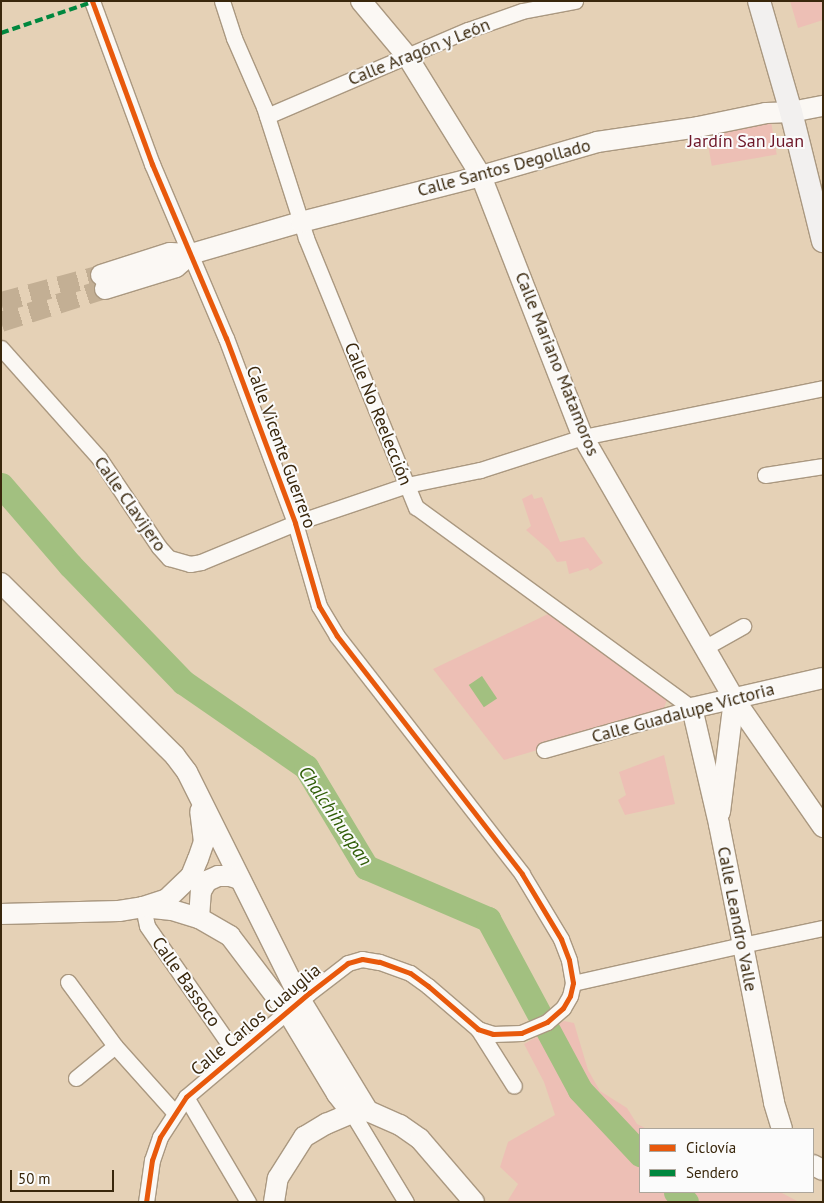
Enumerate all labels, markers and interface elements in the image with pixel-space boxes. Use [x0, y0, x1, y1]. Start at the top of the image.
street label: Calle Aragón y León [344, 13, 494, 91]
park label: Jardín San Juan [688, 130, 804, 152]
street label: Calle Santos Degollado [415, 134, 593, 202]
street label: Calle Mariano Matamoros [510, 269, 604, 459]
street label: Calle No Reelección [339, 339, 417, 489]
street label: Calle Vicente Guerrero [241, 363, 321, 531]
street label: Calle Clavijero [89, 452, 171, 556]
street label: Calle Guadalupe Victoria [589, 678, 777, 748]
water label: Chalchihuapan [293, 762, 377, 870]
street label: Calle Leandro Valle [712, 844, 762, 994]
street label: Calle Bassoco [147, 933, 225, 1031]
street label: Calle Carlos Cuauglia [187, 959, 325, 1081]
legend [639, 1128, 814, 1193]
text: Ciclovía [686, 1138, 736, 1157]
scale bar [12, 1160, 116, 1192]
text: Sendero [686, 1163, 739, 1182]
text: 50 m [18, 1169, 51, 1188]

